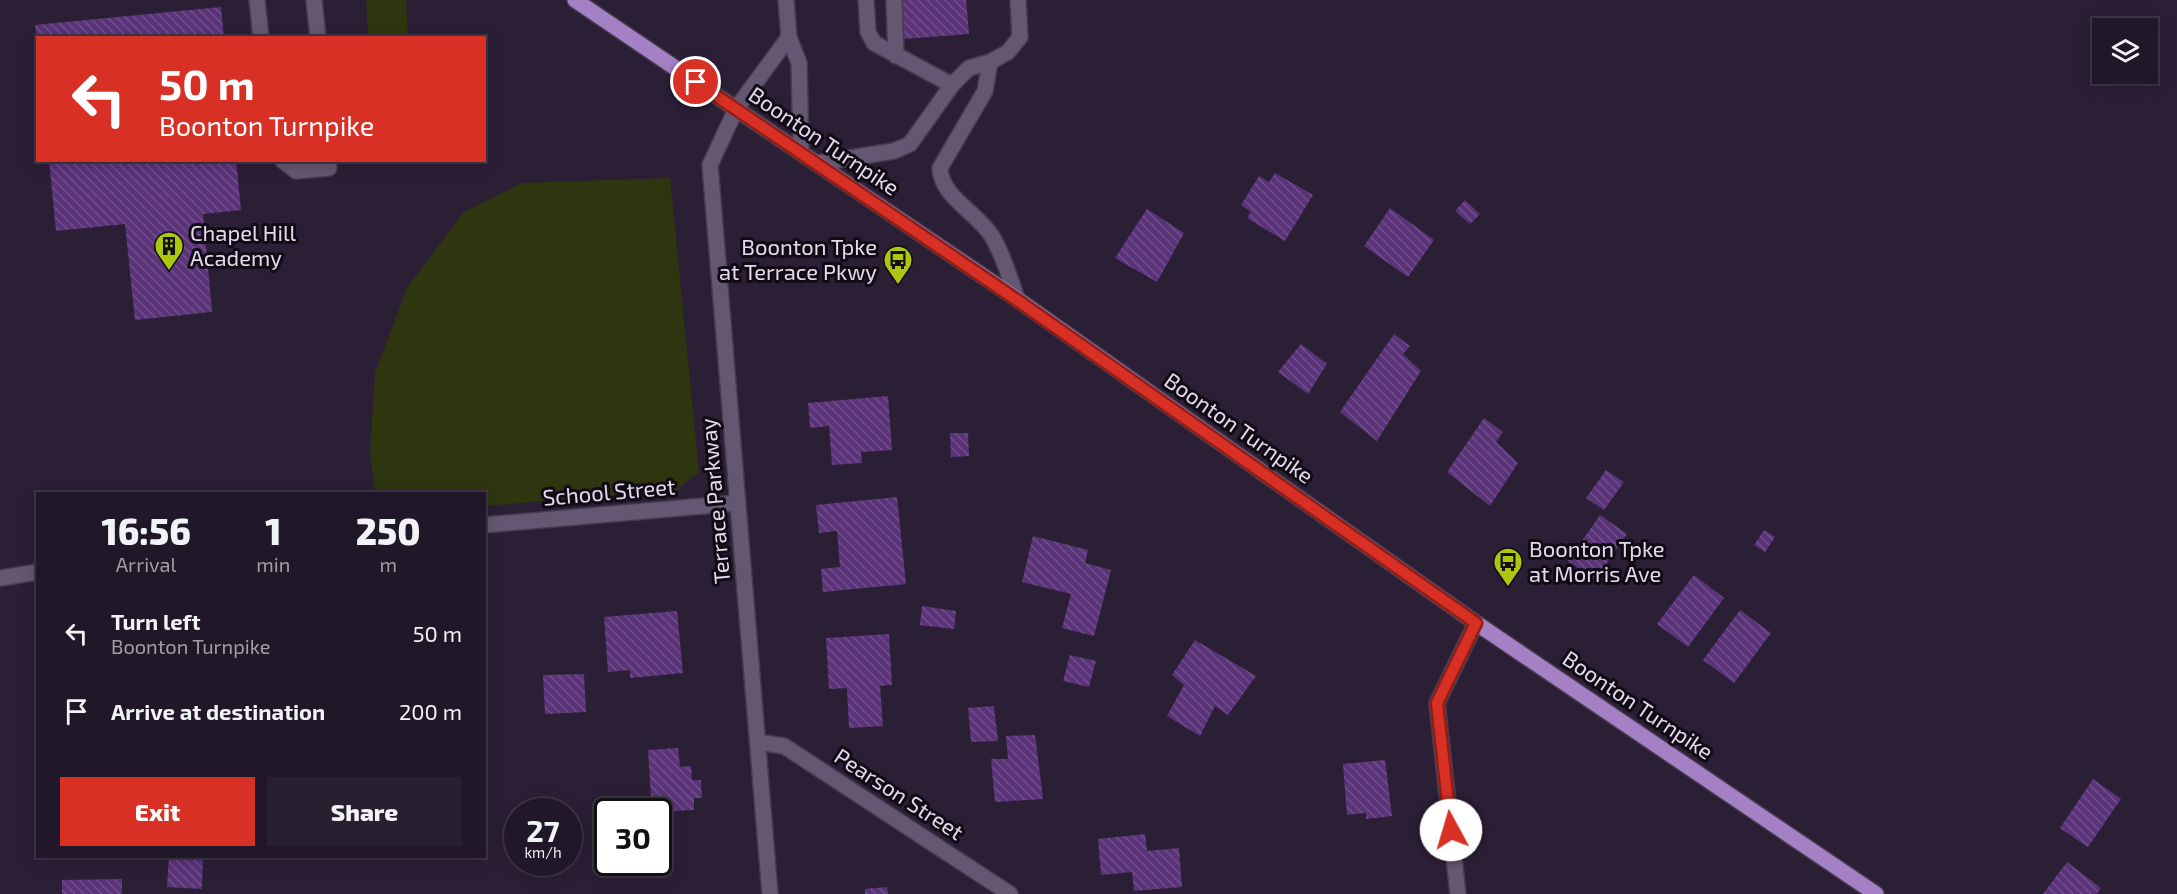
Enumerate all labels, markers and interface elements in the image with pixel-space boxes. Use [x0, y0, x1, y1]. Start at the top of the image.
map controls [2092, 18, 2158, 84]
button: layers [2092, 18, 2158, 84]
pin [670, 56, 721, 107]
text: 50 m [159, 58, 255, 108]
icon: left [60, 60, 138, 138]
icon: arrive [679, 65, 712, 98]
street label: Boonton Turnpike [745, 80, 905, 200]
text: Boonton Turnpike [159, 109, 374, 141]
place label: Chapel Hill Academy [190, 219, 297, 270]
building icon: Chapel Hill Academy [153, 230, 185, 272]
place label: Boonton Tpke at Terrace Pkwy [719, 233, 877, 284]
bus stop icon: Boonton Tpke at Terrace Pkwy [882, 244, 914, 286]
street label: Boonton Turnpike [1160, 366, 1319, 488]
street label: Terrace Parkway [694, 417, 734, 585]
street label: School Street [542, 472, 676, 510]
text: 16:56 [101, 509, 191, 552]
text: 1 [265, 509, 281, 552]
text: 250 [356, 509, 421, 552]
place label: Boonton Tpke at Morris Ave [1529, 535, 1665, 586]
bus stop icon: Boonton Tpke at Morris Ave [1492, 546, 1524, 588]
text: Arrival [116, 552, 177, 576]
text: min [256, 552, 290, 576]
text: m [379, 552, 397, 576]
text: Turn left [111, 608, 200, 634]
icon: left [60, 617, 93, 650]
text: 50 m [413, 620, 462, 646]
text: Boonton Turnpike [111, 634, 270, 658]
street label: Boonton Turnpike [1559, 644, 1719, 764]
icon: arrive [60, 695, 93, 728]
text: Arrive at destination [111, 698, 325, 724]
text: 200 m [399, 698, 462, 724]
street label: Pearson Street [830, 742, 969, 844]
button: Exit [60, 777, 255, 846]
button: Share [267, 777, 462, 846]
speed limit sign: 30 [594, 798, 672, 876]
position arrow [1419, 798, 1483, 862]
text: 27 [526, 812, 560, 848]
text: km/h [524, 843, 562, 861]

